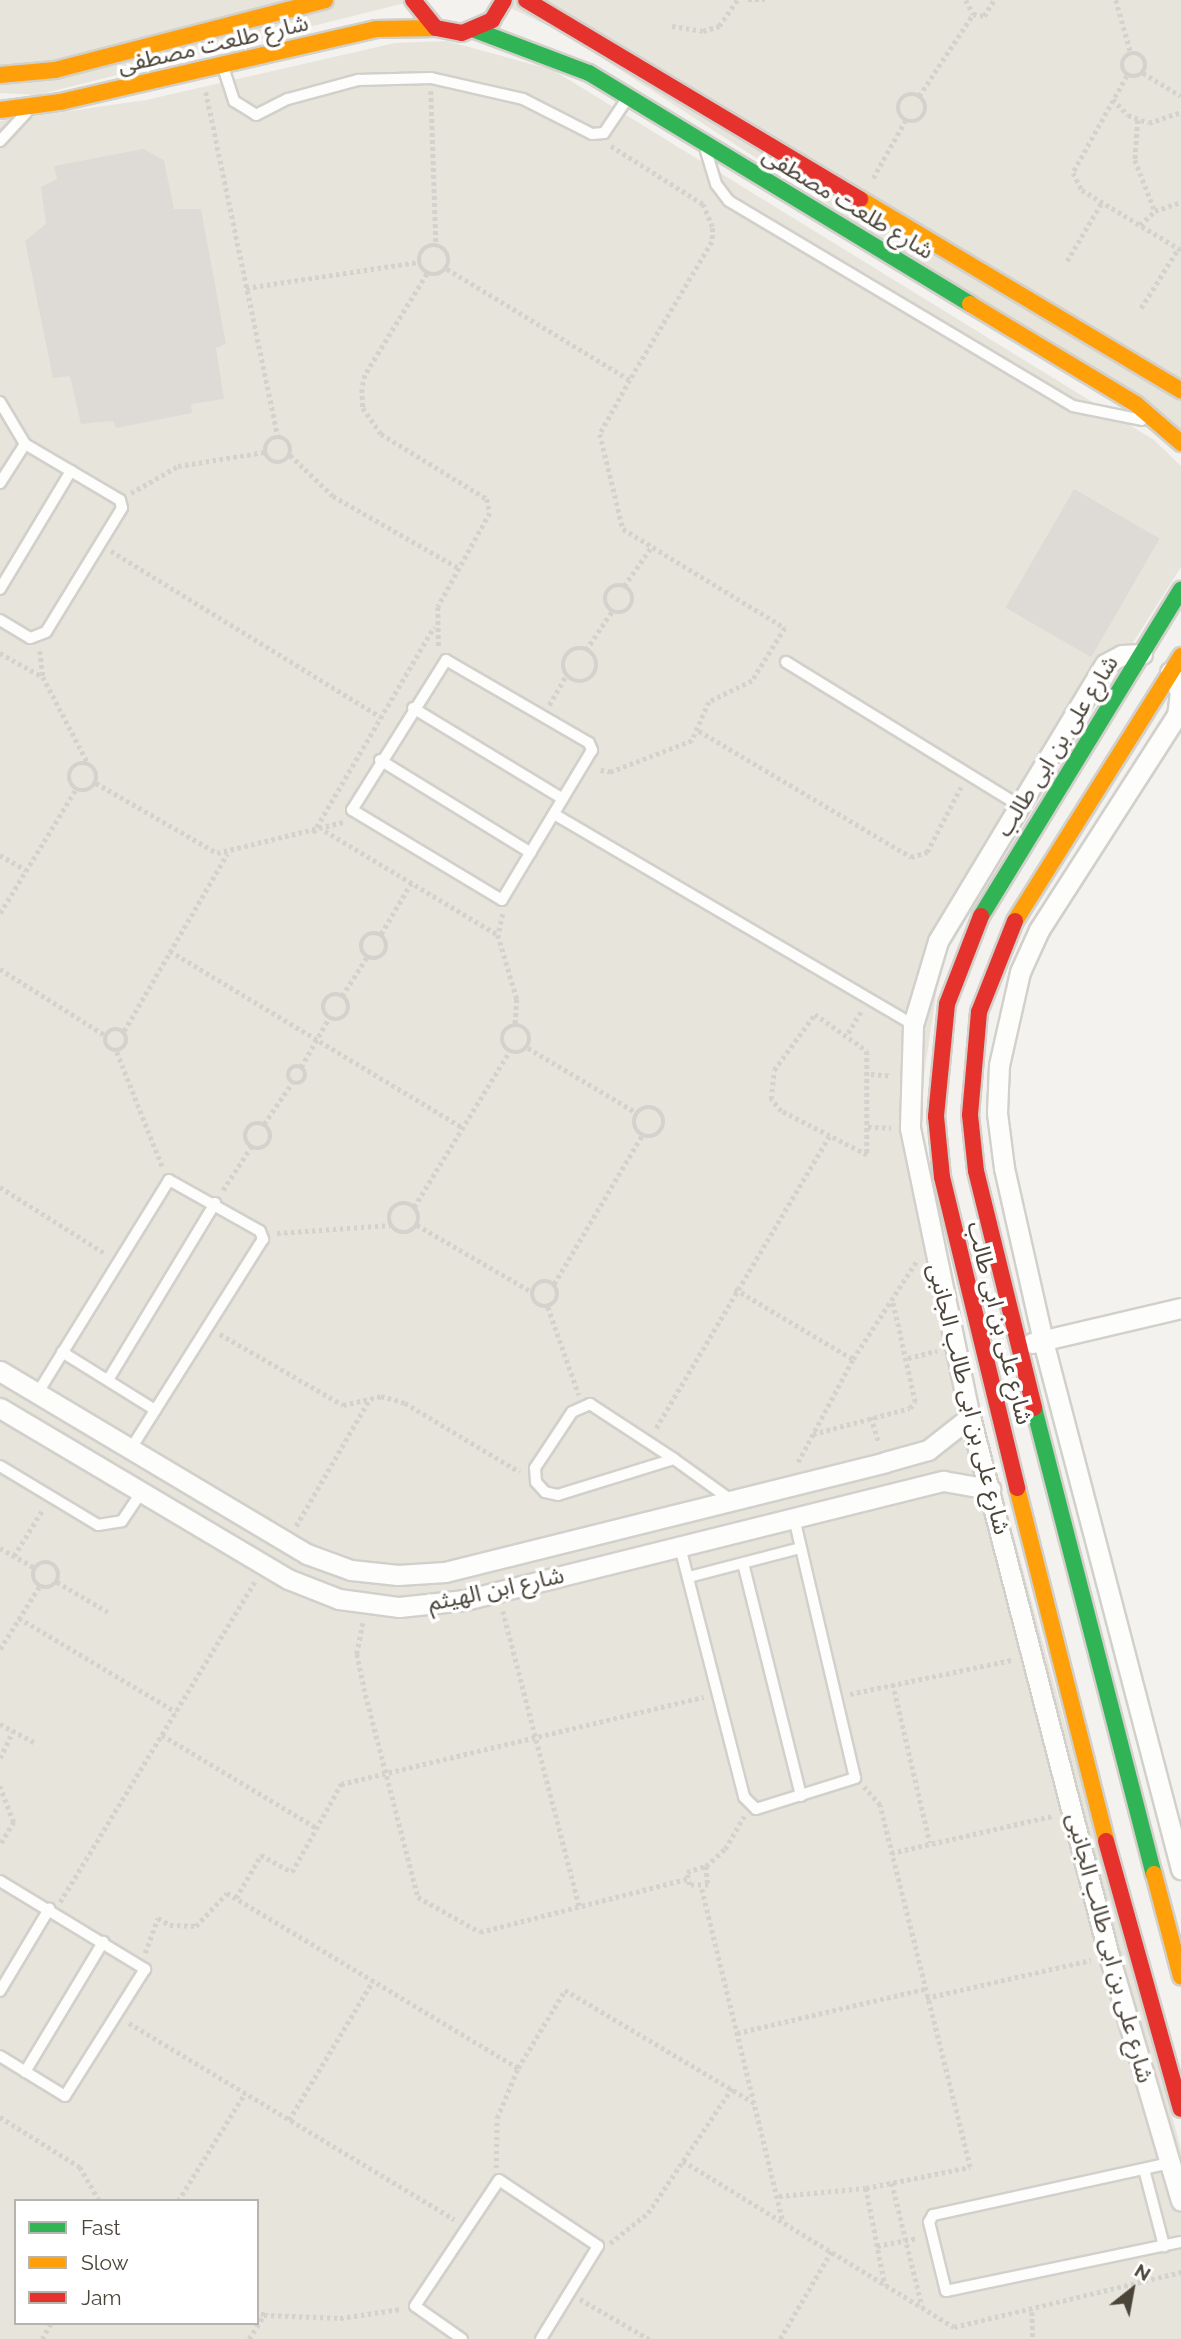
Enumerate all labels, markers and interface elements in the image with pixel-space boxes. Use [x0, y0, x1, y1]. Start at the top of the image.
street label: شارع طلعت مصطفى [115, 9, 311, 79]
street label: شارع طلعت مصطفى [757, 141, 939, 265]
street label: شارع على بن ابى طالب [990, 650, 1124, 842]
street label: شارع على بن ابى طالب [961, 1218, 1039, 1428]
street label: شارع على بن ابى طالب الجانبى [922, 1261, 1016, 1537]
street label: شارع ابن الهيثم [426, 1561, 566, 1617]
street label: شارع على بن ابى طالب الجانبى [1061, 1810, 1159, 2086]
legend [14, 2199, 259, 2325]
text: Fast [81, 2215, 121, 2240]
text: Slow [81, 2250, 129, 2275]
north arrow [1097, 2255, 1167, 2325]
text: N [1131, 2259, 1155, 2285]
text: Jam [81, 2285, 122, 2310]

